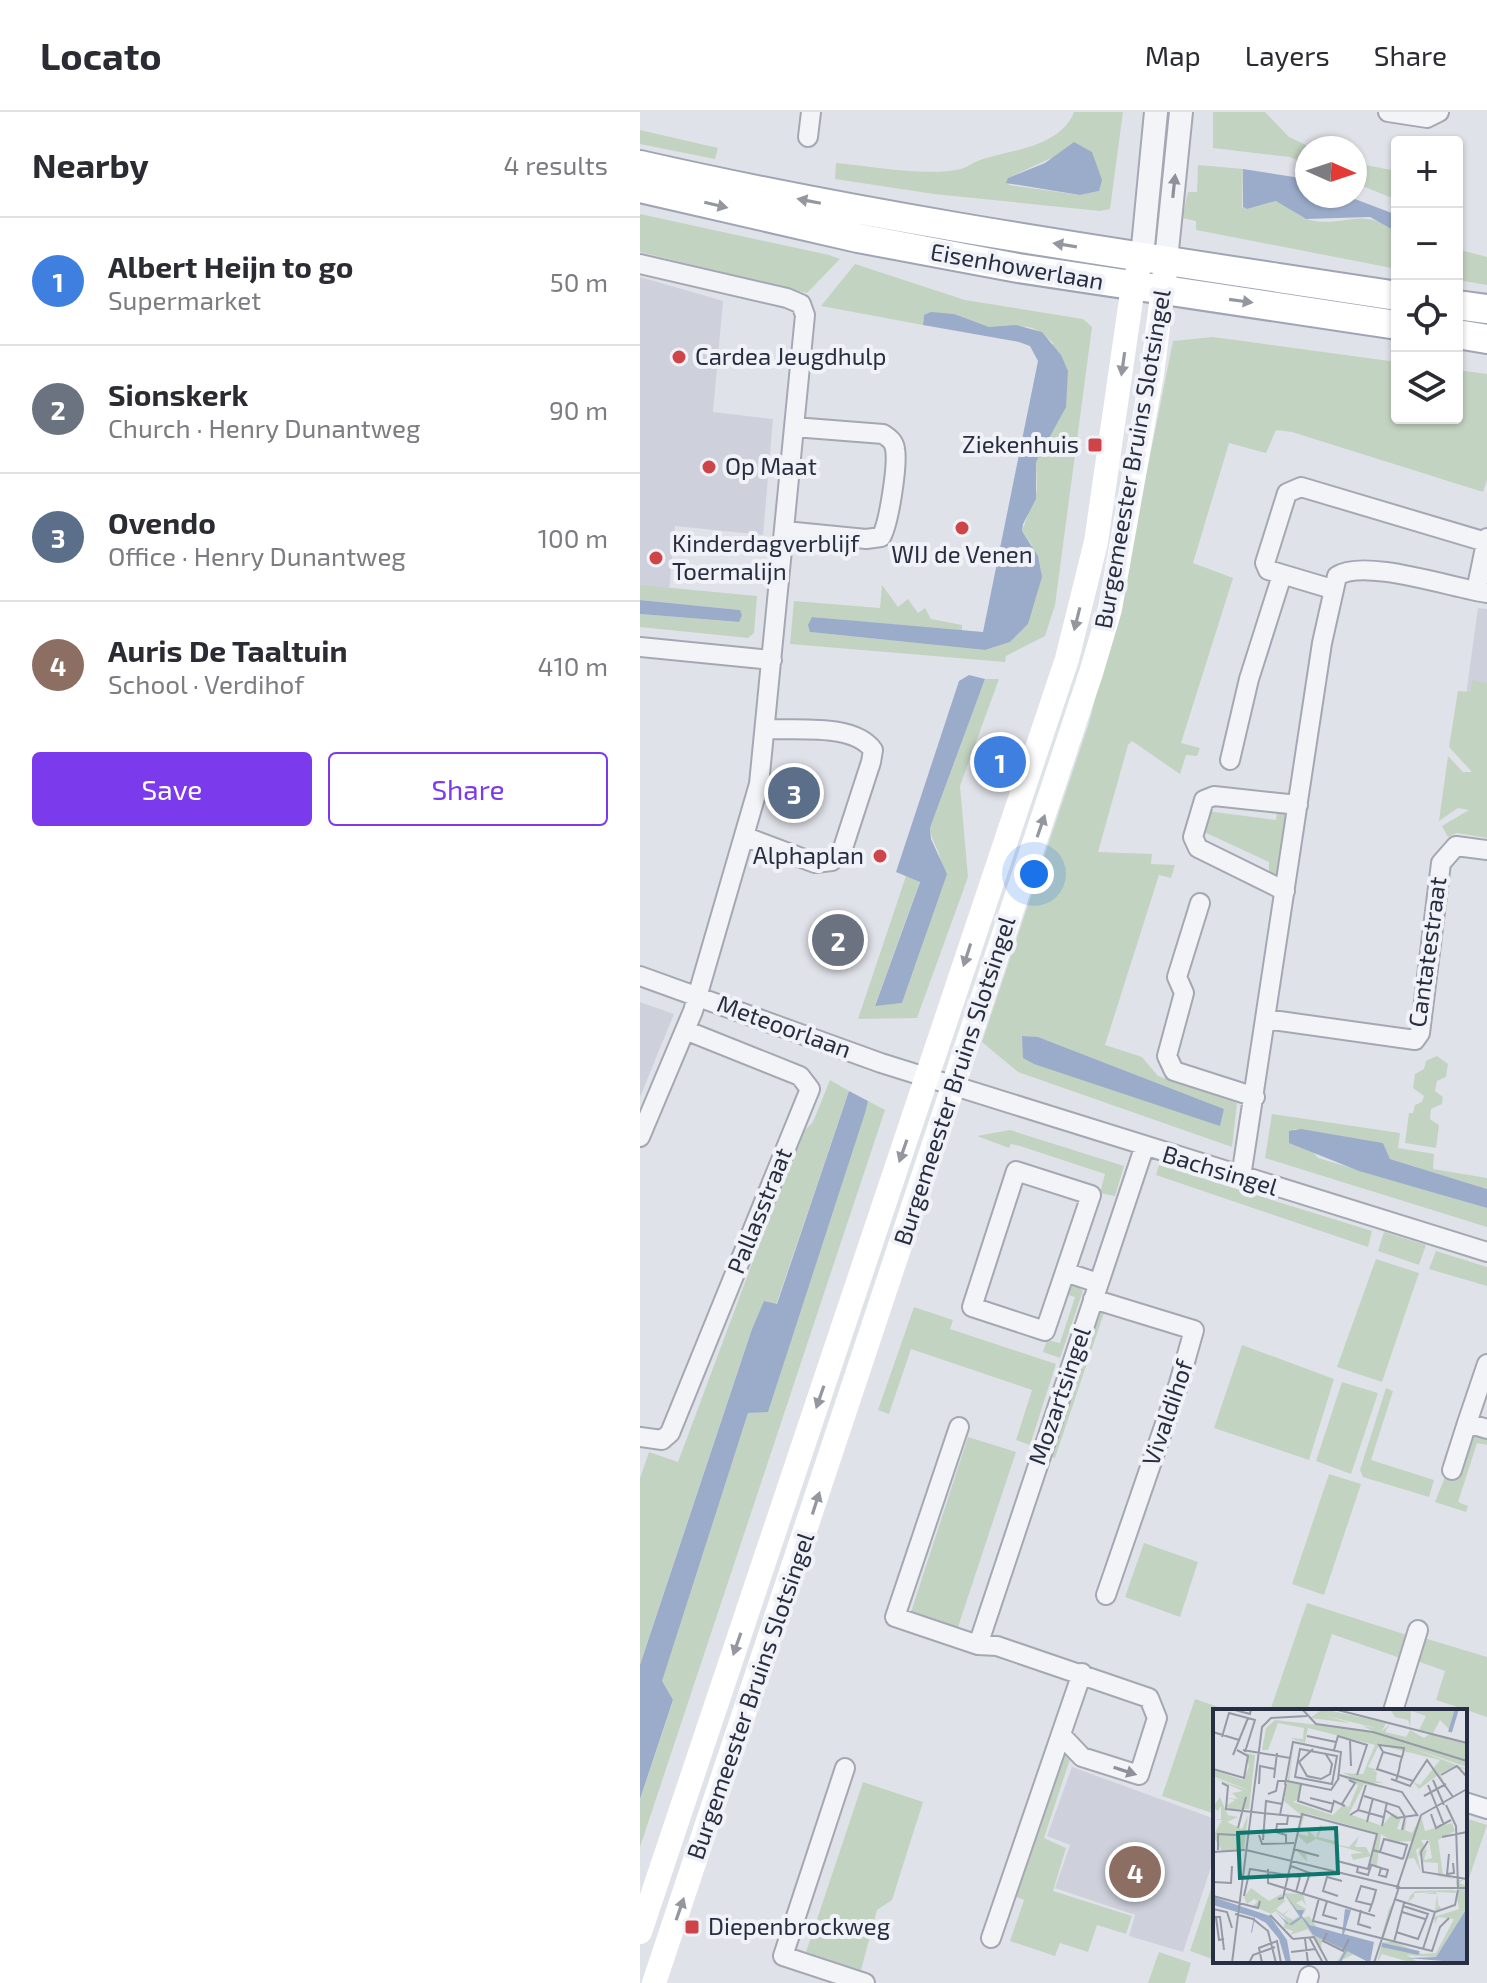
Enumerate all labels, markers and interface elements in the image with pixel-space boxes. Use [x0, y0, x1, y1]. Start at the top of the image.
text: Locato [40, 32, 162, 78]
text: Map [1145, 38, 1201, 72]
text: Layers [1245, 38, 1330, 72]
text: Share [1374, 38, 1447, 72]
north arrow [1295, 136, 1367, 208]
map controls [1391, 136, 1463, 424]
button: + [1391, 136, 1463, 208]
text: Nearby [32, 144, 149, 185]
text: 4 results [503, 149, 608, 180]
one-way arrow [1167, 173, 1180, 198]
one-way arrow [796, 195, 821, 207]
one-way arrow [704, 199, 729, 212]
button: − [1391, 208, 1463, 280]
street label: Eisenhowerlaan [928, 236, 1106, 295]
one-way arrow [1052, 238, 1077, 250]
text: Albert Heijn to go [108, 248, 353, 284]
text: 1 [52, 266, 64, 297]
text: 50 m [550, 266, 608, 297]
button: locate [1391, 280, 1463, 352]
text: Supermarket [108, 284, 261, 315]
street label: Burgemeester Bruins Slotsingel [1087, 287, 1176, 631]
one-way arrow [1229, 295, 1254, 308]
place label: Cardea Jeugdhulp [695, 341, 886, 370]
marker: Cardea Jeugdhulp [670, 348, 688, 366]
one-way arrow [1116, 352, 1129, 377]
button: layers [1391, 352, 1463, 424]
text: Sionskerk [108, 376, 248, 412]
text: 2 [50, 394, 66, 425]
text: 90 m [549, 394, 608, 425]
text: Church · Henry Dunantweg [108, 412, 421, 443]
place label: Ziekenhuis [962, 429, 1079, 458]
marker: Ziekenhuis [1086, 436, 1104, 454]
place label: Op Maat [725, 451, 817, 480]
marker: Op Maat [700, 458, 718, 476]
text: Ovendo [108, 504, 216, 540]
marker: WIJ de Venen [953, 519, 971, 537]
text: 3 [51, 522, 65, 553]
text: 100 m [538, 522, 608, 553]
place label: Kinderdagverblijf Toermalijn [672, 528, 860, 585]
place label: WIJ de Venen [891, 539, 1033, 568]
text: Office · Henry Dunantweg [108, 540, 406, 571]
marker: Kinderdagverblijf Toermalijn [647, 549, 665, 567]
one-way arrow [1070, 607, 1082, 632]
text: Auris De Taaltuin [108, 632, 348, 668]
text: 4 [50, 650, 66, 681]
text: 410 m [537, 650, 608, 681]
text: School · Verdihof [108, 668, 304, 699]
pin: 1 [974, 732, 1026, 792]
button: Save [32, 752, 312, 826]
button: Share [328, 752, 608, 826]
pin: 3 [768, 763, 820, 823]
one-way arrow [1035, 814, 1047, 838]
place label: Alphaplan [753, 840, 864, 869]
marker: Alphaplan [871, 847, 889, 865]
your location [1014, 854, 1054, 894]
street label: Cantatestraat [1402, 875, 1451, 1029]
pin: 2 [812, 910, 864, 970]
street label: Burgemeester Bruins Slotsingel [887, 912, 1021, 1249]
one-way arrow [960, 944, 972, 968]
street label: Meteoorlaan [714, 988, 855, 1063]
street label: Bachsingel [1159, 1138, 1282, 1201]
one-way arrow [896, 1139, 908, 1163]
street label: Pallasstraat [720, 1143, 797, 1278]
street label: Mozartsingel [1021, 1323, 1096, 1468]
street label: Vivaldihof [1135, 1355, 1198, 1469]
one-way arrow [813, 1386, 825, 1410]
one-way arrow [810, 1491, 823, 1515]
street label: Burgemeester Bruins Slotsingel [680, 1528, 819, 1863]
one-way arrow [730, 1632, 742, 1656]
inset map [1213, 1709, 1467, 1963]
one-way arrow [1113, 1765, 1137, 1778]
pin: 4 [1109, 1842, 1161, 1902]
one-way arrow [674, 1897, 686, 1921]
place label: Diepenbrockweg [708, 1911, 890, 1940]
marker: Diepenbrockweg [683, 1918, 701, 1936]

